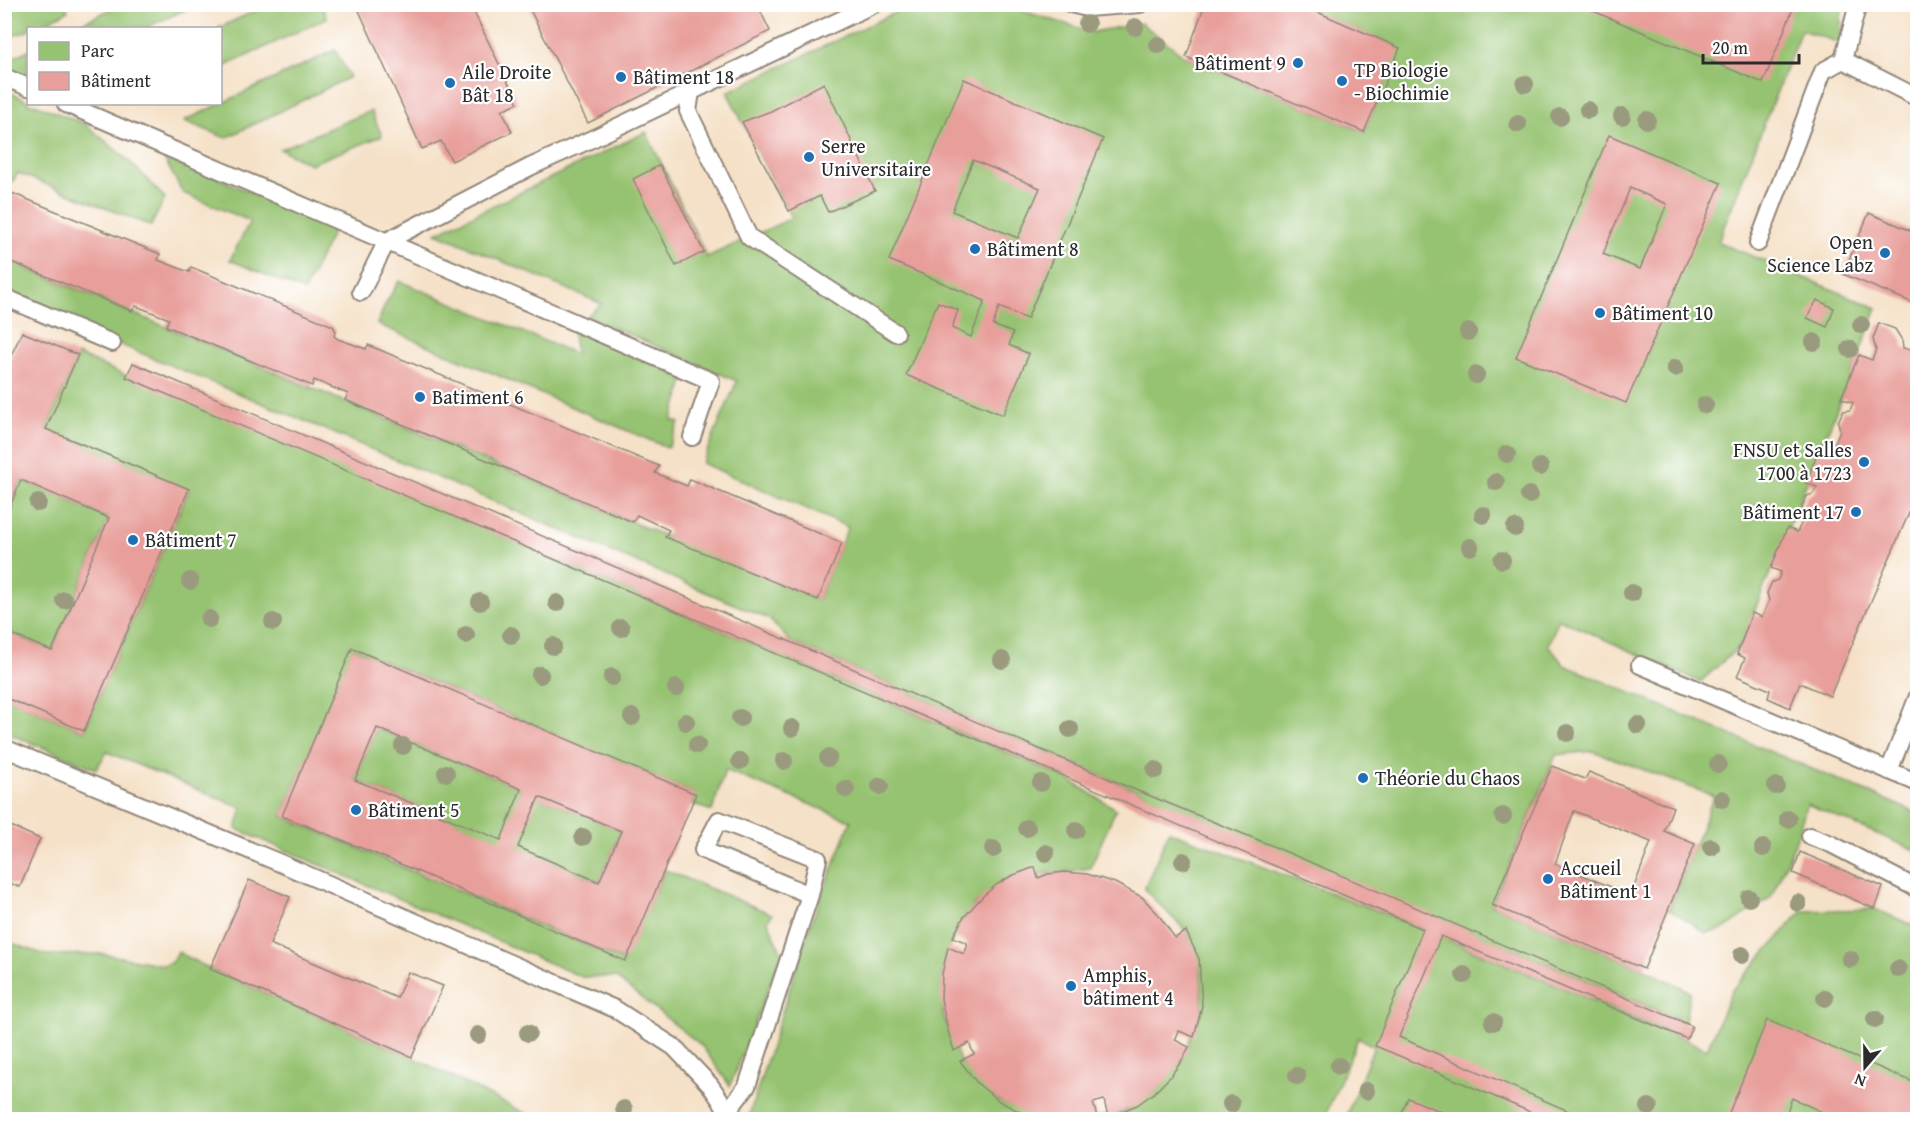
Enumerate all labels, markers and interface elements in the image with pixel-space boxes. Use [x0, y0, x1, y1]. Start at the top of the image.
legend [27, 27, 222, 105]
scale bar [1703, 27, 1799, 65]
text: 20 m [1712, 34, 1748, 61]
text: Parc [81, 37, 114, 64]
place label: Bâtiment 9 [1194, 48, 1286, 77]
place label: TP Biologie - Biochimie [1354, 55, 1449, 107]
marker: Bâtiment 9 [1291, 56, 1305, 70]
place label: Aile Droite Bât 18 [462, 57, 552, 109]
place label: Bâtiment 18 [633, 62, 734, 91]
text: Bâtiment [81, 67, 151, 94]
marker: Bâtiment 18 [614, 70, 628, 84]
marker: TP Biologie - Biochimie [1335, 74, 1349, 88]
marker: Aile Droite Bât 18 [443, 76, 457, 90]
place label: Serre Universitaire [821, 131, 931, 183]
marker: Serre Universitaire [802, 150, 816, 164]
place label: Open Science Labz [1767, 227, 1873, 279]
place label: Bâtiment 8 [987, 234, 1079, 263]
marker: Bâtiment 8 [968, 242, 982, 256]
marker: Open Science Labz [1878, 246, 1892, 260]
place label: Bâtiment 10 [1612, 298, 1713, 327]
marker: Bâtiment 10 [1593, 306, 1607, 320]
place label: Batiment 6 [432, 382, 524, 411]
marker: Batiment 6 [413, 390, 427, 404]
place label: FNSU et Salles 1700 à 1723 [1733, 435, 1852, 487]
marker: FNSU et Salles 1700 à 1723 [1857, 455, 1871, 469]
place label: Bâtiment 17 [1743, 497, 1844, 526]
marker: Bâtiment 17 [1849, 505, 1863, 519]
place label: Bâtiment 7 [145, 525, 237, 554]
marker: Bâtiment 7 [126, 533, 140, 547]
place label: Théorie du Chaos [1375, 763, 1520, 792]
marker: Théorie du Chaos [1356, 771, 1370, 785]
place label: Bâtiment 5 [368, 795, 460, 824]
marker: Bâtiment 5 [349, 803, 363, 817]
place label: Accueil Bâtiment 1 [1560, 853, 1652, 905]
marker: Accueil Bâtiment 1 [1541, 872, 1555, 886]
place label: Amphis, bâtiment 4 [1083, 960, 1174, 1012]
marker: Amphis, bâtiment 4 [1064, 979, 1078, 993]
north arrow [1835, 1037, 1895, 1097]
text: N [1850, 1068, 1869, 1094]

